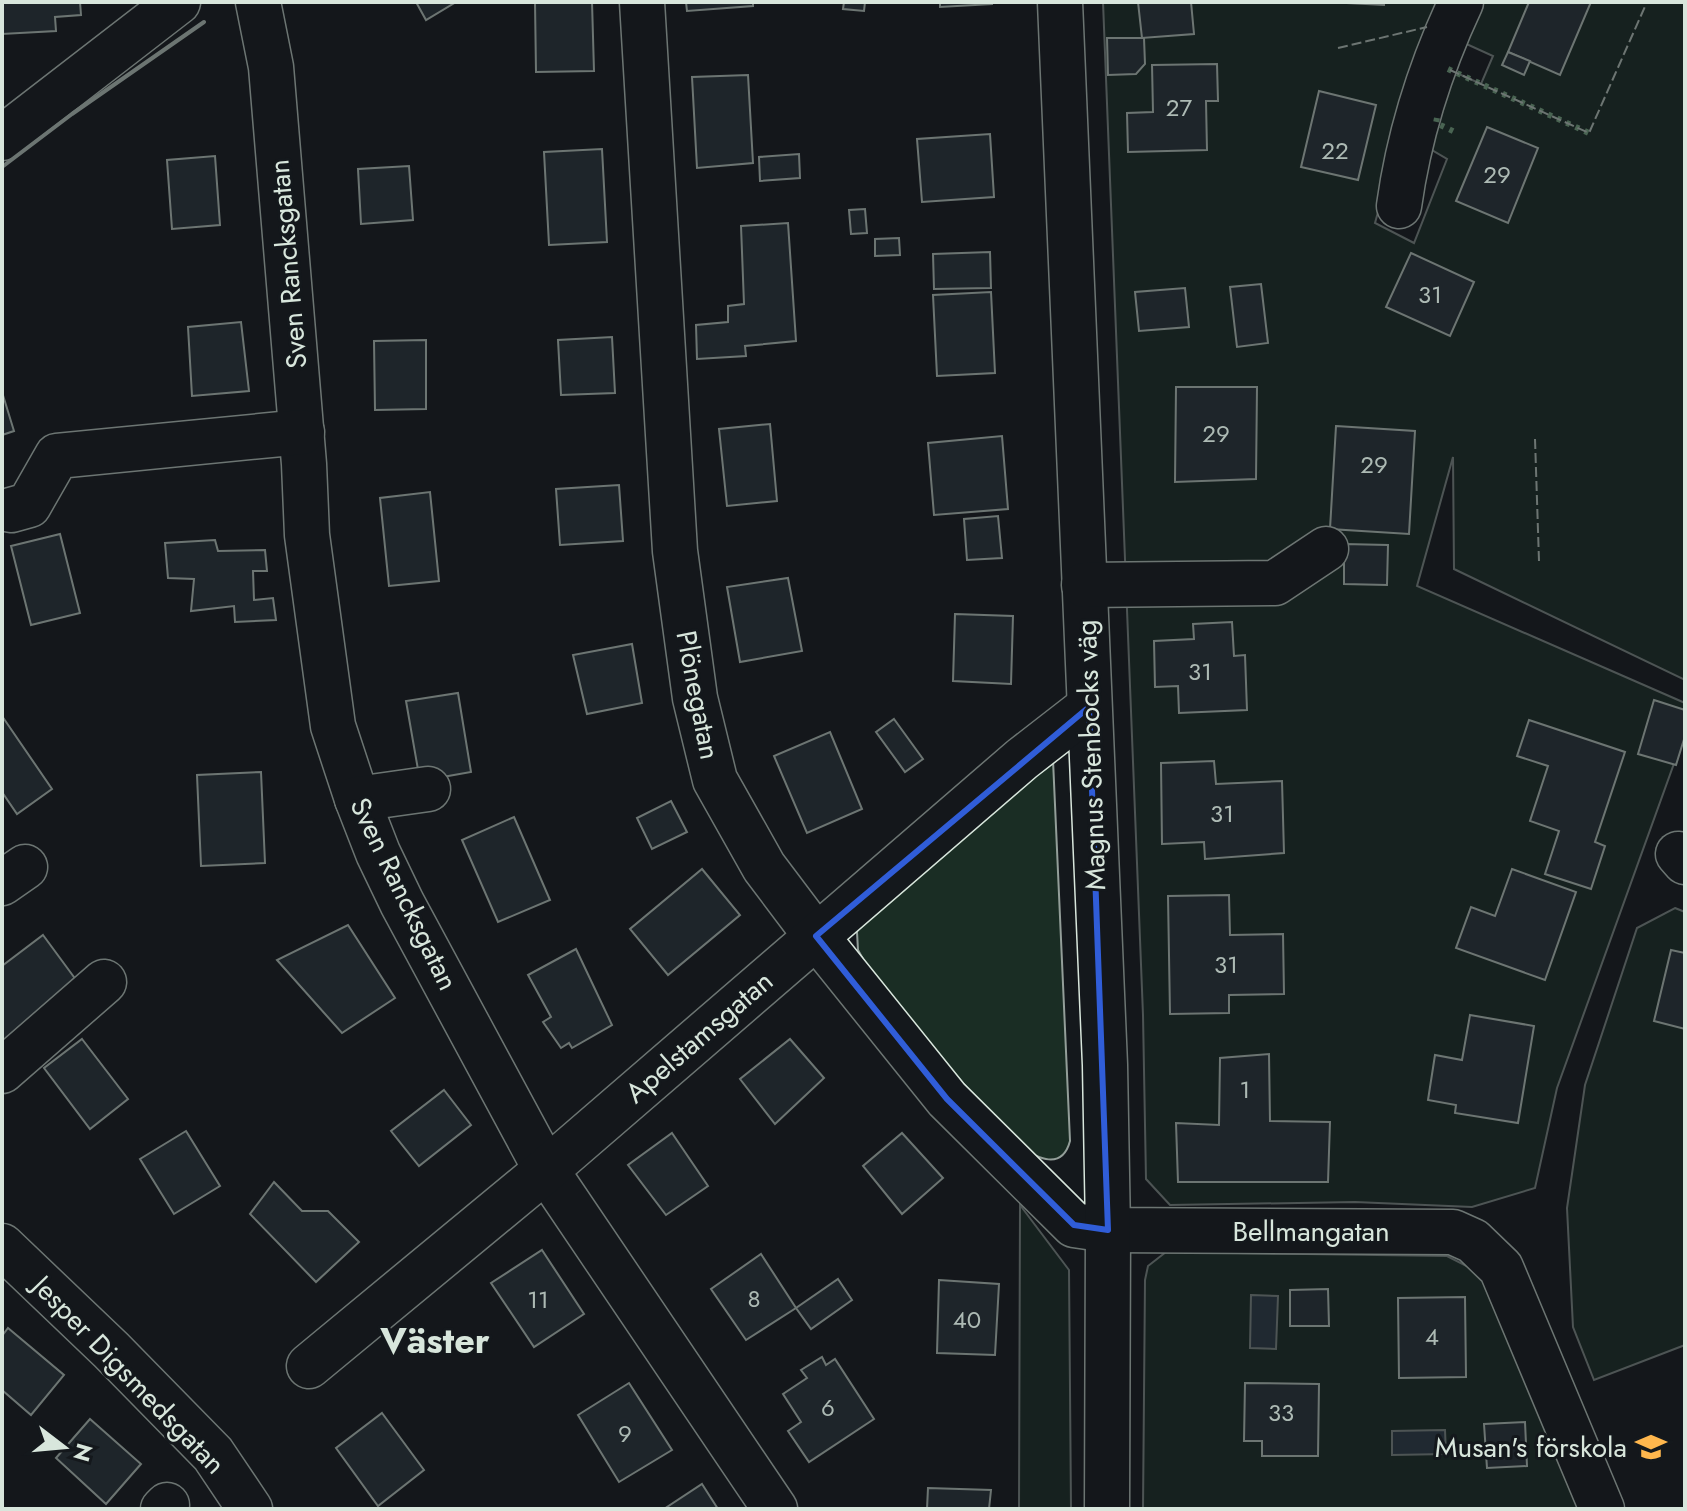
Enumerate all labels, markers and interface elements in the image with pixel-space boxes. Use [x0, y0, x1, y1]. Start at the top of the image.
house number: 27 [1166, 90, 1193, 125]
house number: 22 [1321, 133, 1349, 168]
house number: 29 [1483, 157, 1511, 192]
street label: Sven Rancksgatan [258, 158, 318, 370]
house number: 31 [1418, 277, 1442, 312]
house number: 29 [1202, 416, 1230, 451]
house number: 29 [1360, 447, 1388, 482]
street label: Magnus Stenbocks väg [1066, 619, 1116, 891]
street label: Plönegatan [665, 627, 731, 763]
house number: 31 [1188, 654, 1212, 689]
street label: Sven Rancksgatan [340, 791, 468, 997]
house number: 31 [1210, 796, 1234, 831]
house number: 31 [1214, 947, 1238, 982]
street label: Apelstamsgatan [616, 961, 782, 1113]
house number: 1 [1240, 1072, 1250, 1107]
street label: Bellmangatan [1232, 1211, 1390, 1252]
street label: Jesper Digsmedsgatan [20, 1264, 235, 1484]
house number: 8 [747, 1281, 761, 1316]
house number: 11 [527, 1282, 549, 1317]
house number: 40 [953, 1302, 981, 1337]
district label: Väster [379, 1314, 490, 1366]
house number: 4 [1425, 1319, 1439, 1354]
house number: 6 [821, 1390, 835, 1425]
house number: 33 [1268, 1395, 1294, 1430]
north arrow [24, 1407, 104, 1487]
house number: 9 [618, 1416, 632, 1451]
place label: Musan's förskola [1435, 1427, 1627, 1468]
school or university icon: Musan's förskola [1634, 1430, 1668, 1464]
text: N [65, 1440, 101, 1465]

